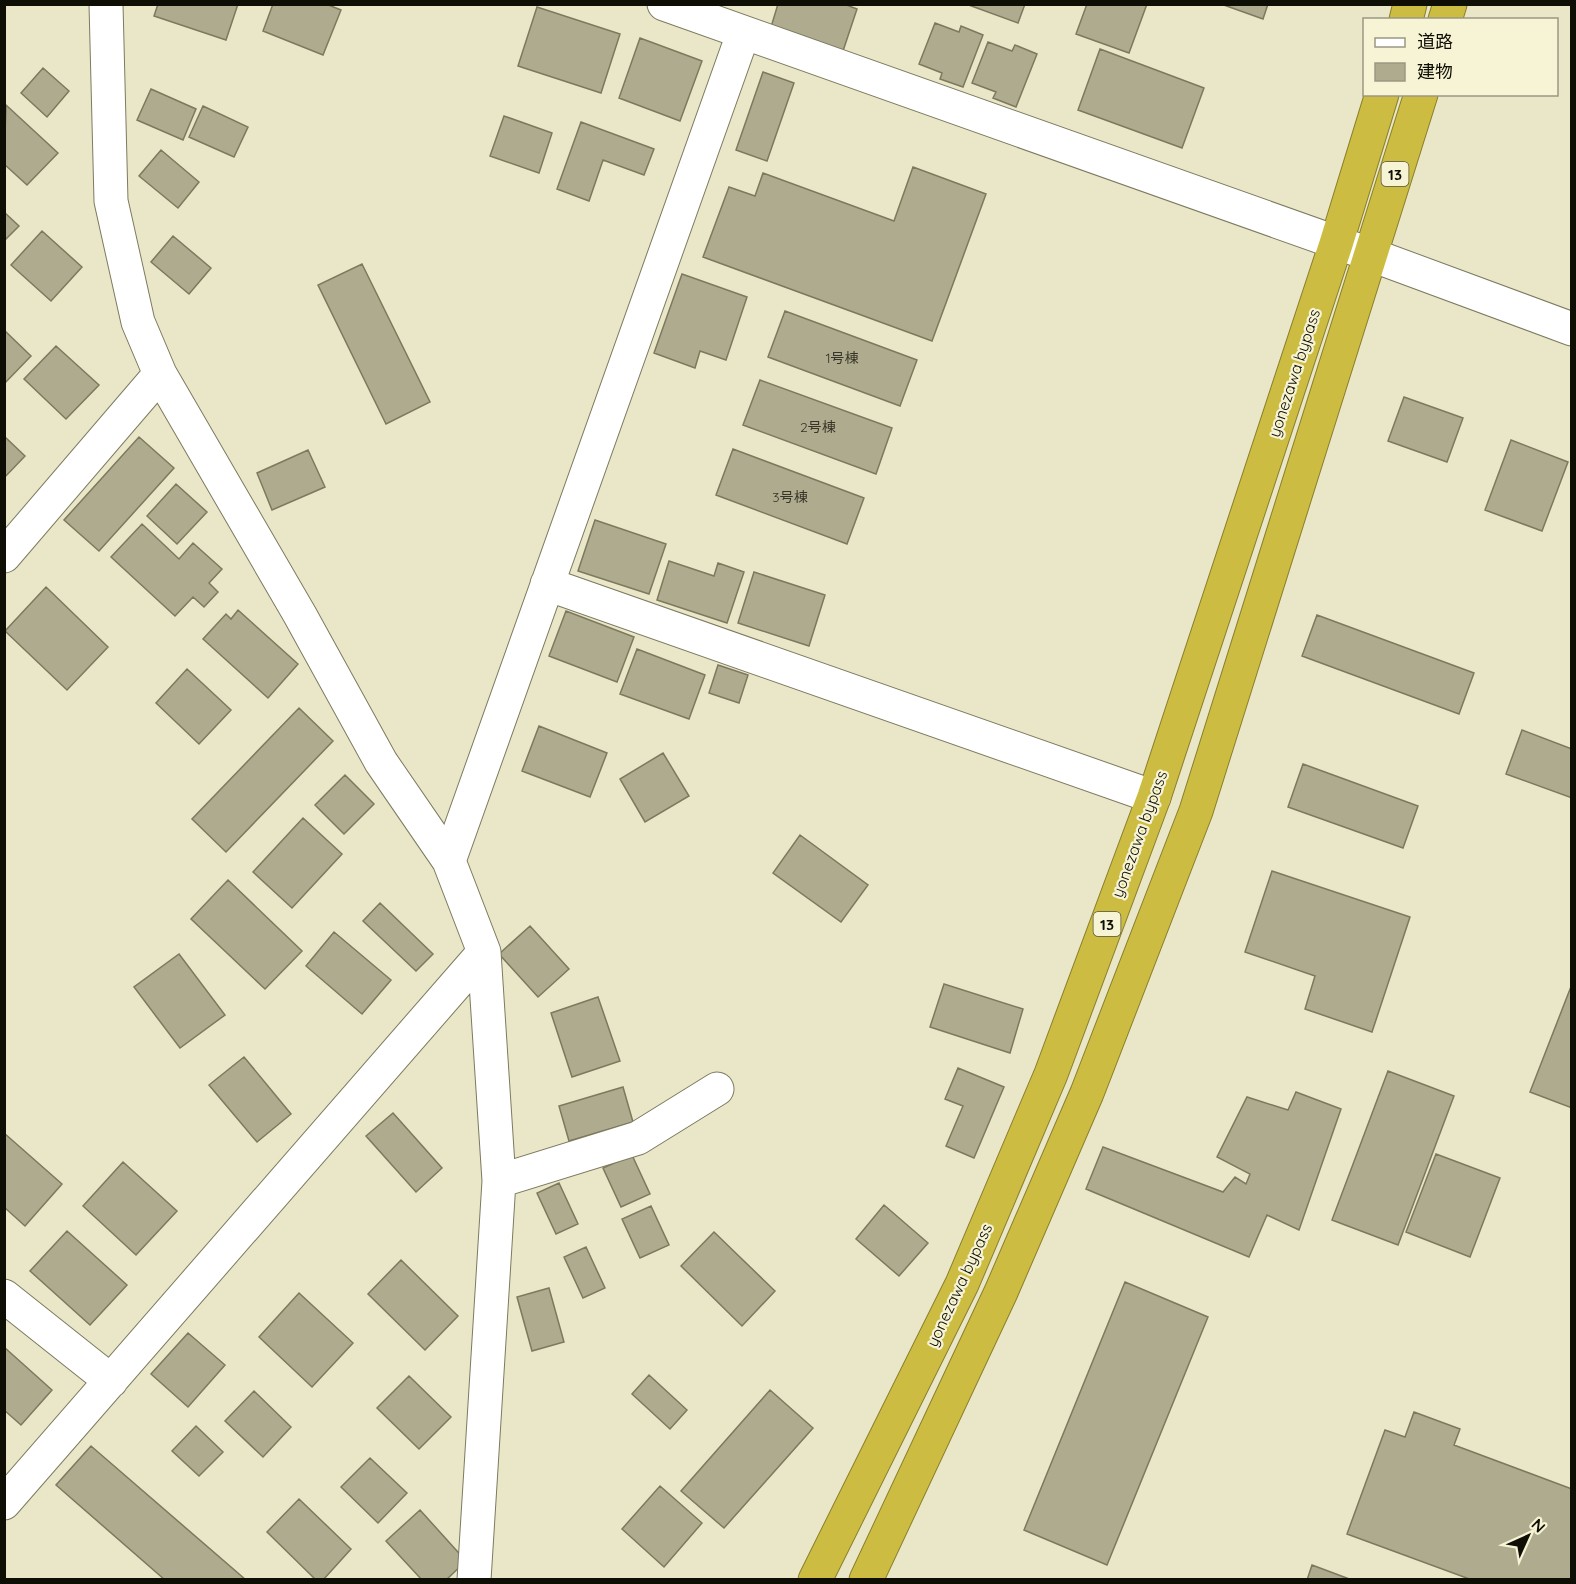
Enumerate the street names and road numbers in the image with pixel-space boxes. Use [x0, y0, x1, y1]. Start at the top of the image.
road number: 13 [1382, 162, 1408, 186]
street label: yonezawa bypass [1264, 306, 1324, 440]
street label: yonezawa bypass [1107, 768, 1171, 900]
road number: 13 [1094, 912, 1120, 936]
street label: yonezawa bypass [922, 1220, 996, 1350]

